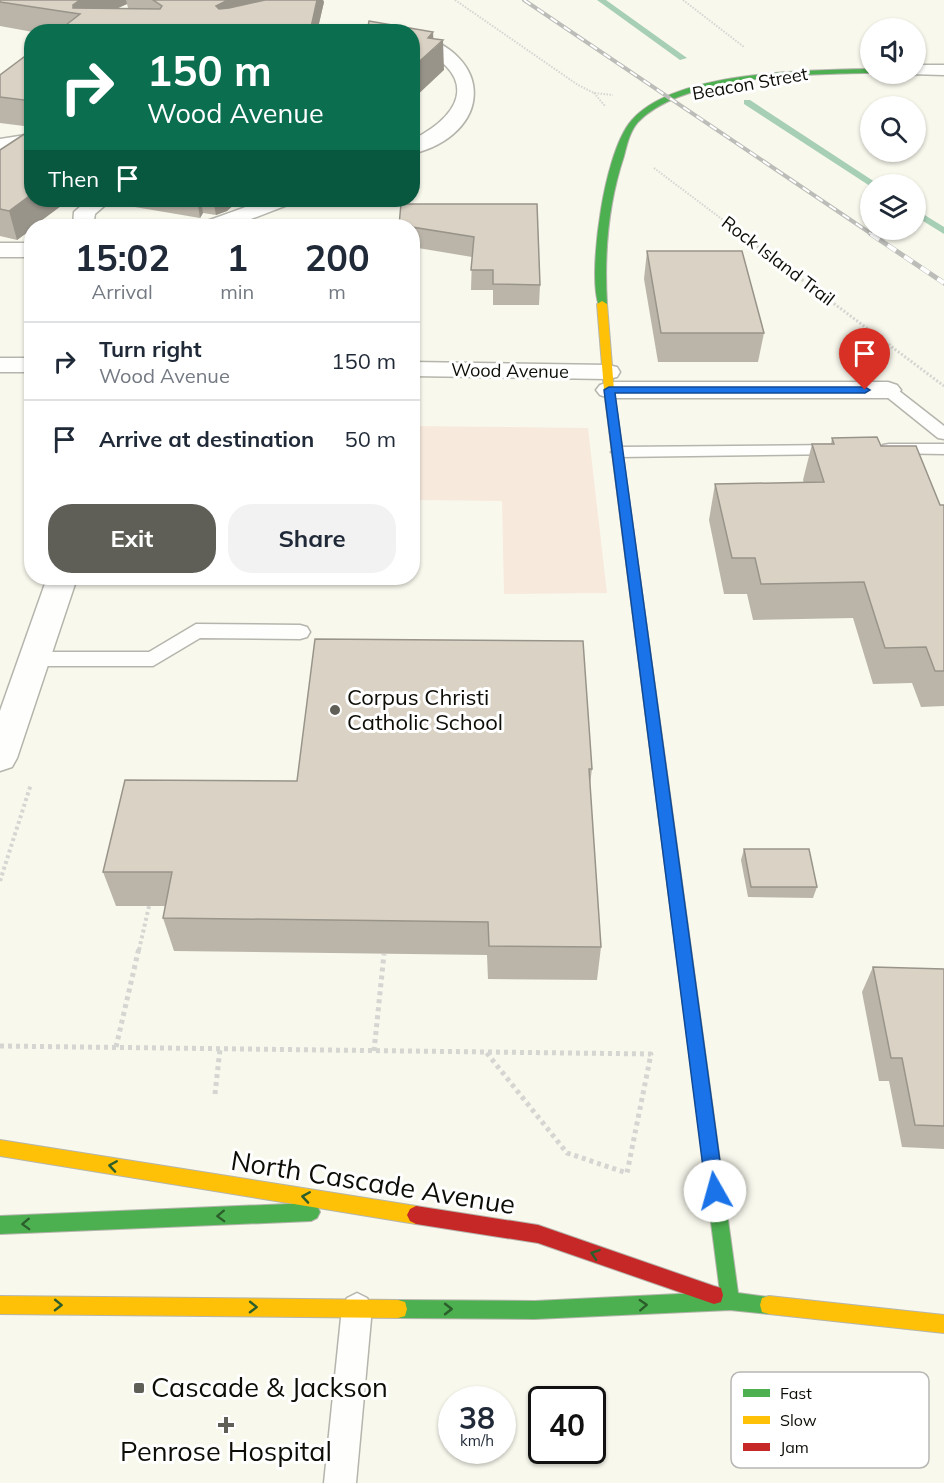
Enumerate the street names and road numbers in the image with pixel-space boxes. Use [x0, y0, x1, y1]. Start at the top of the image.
street label: Beacon Street [690, 62, 809, 105]
street label: Rock Island Trail [717, 211, 839, 311]
street label: Wood Avenue [451, 358, 569, 383]
street label: North Cascade Avenue [229, 1143, 518, 1221]

